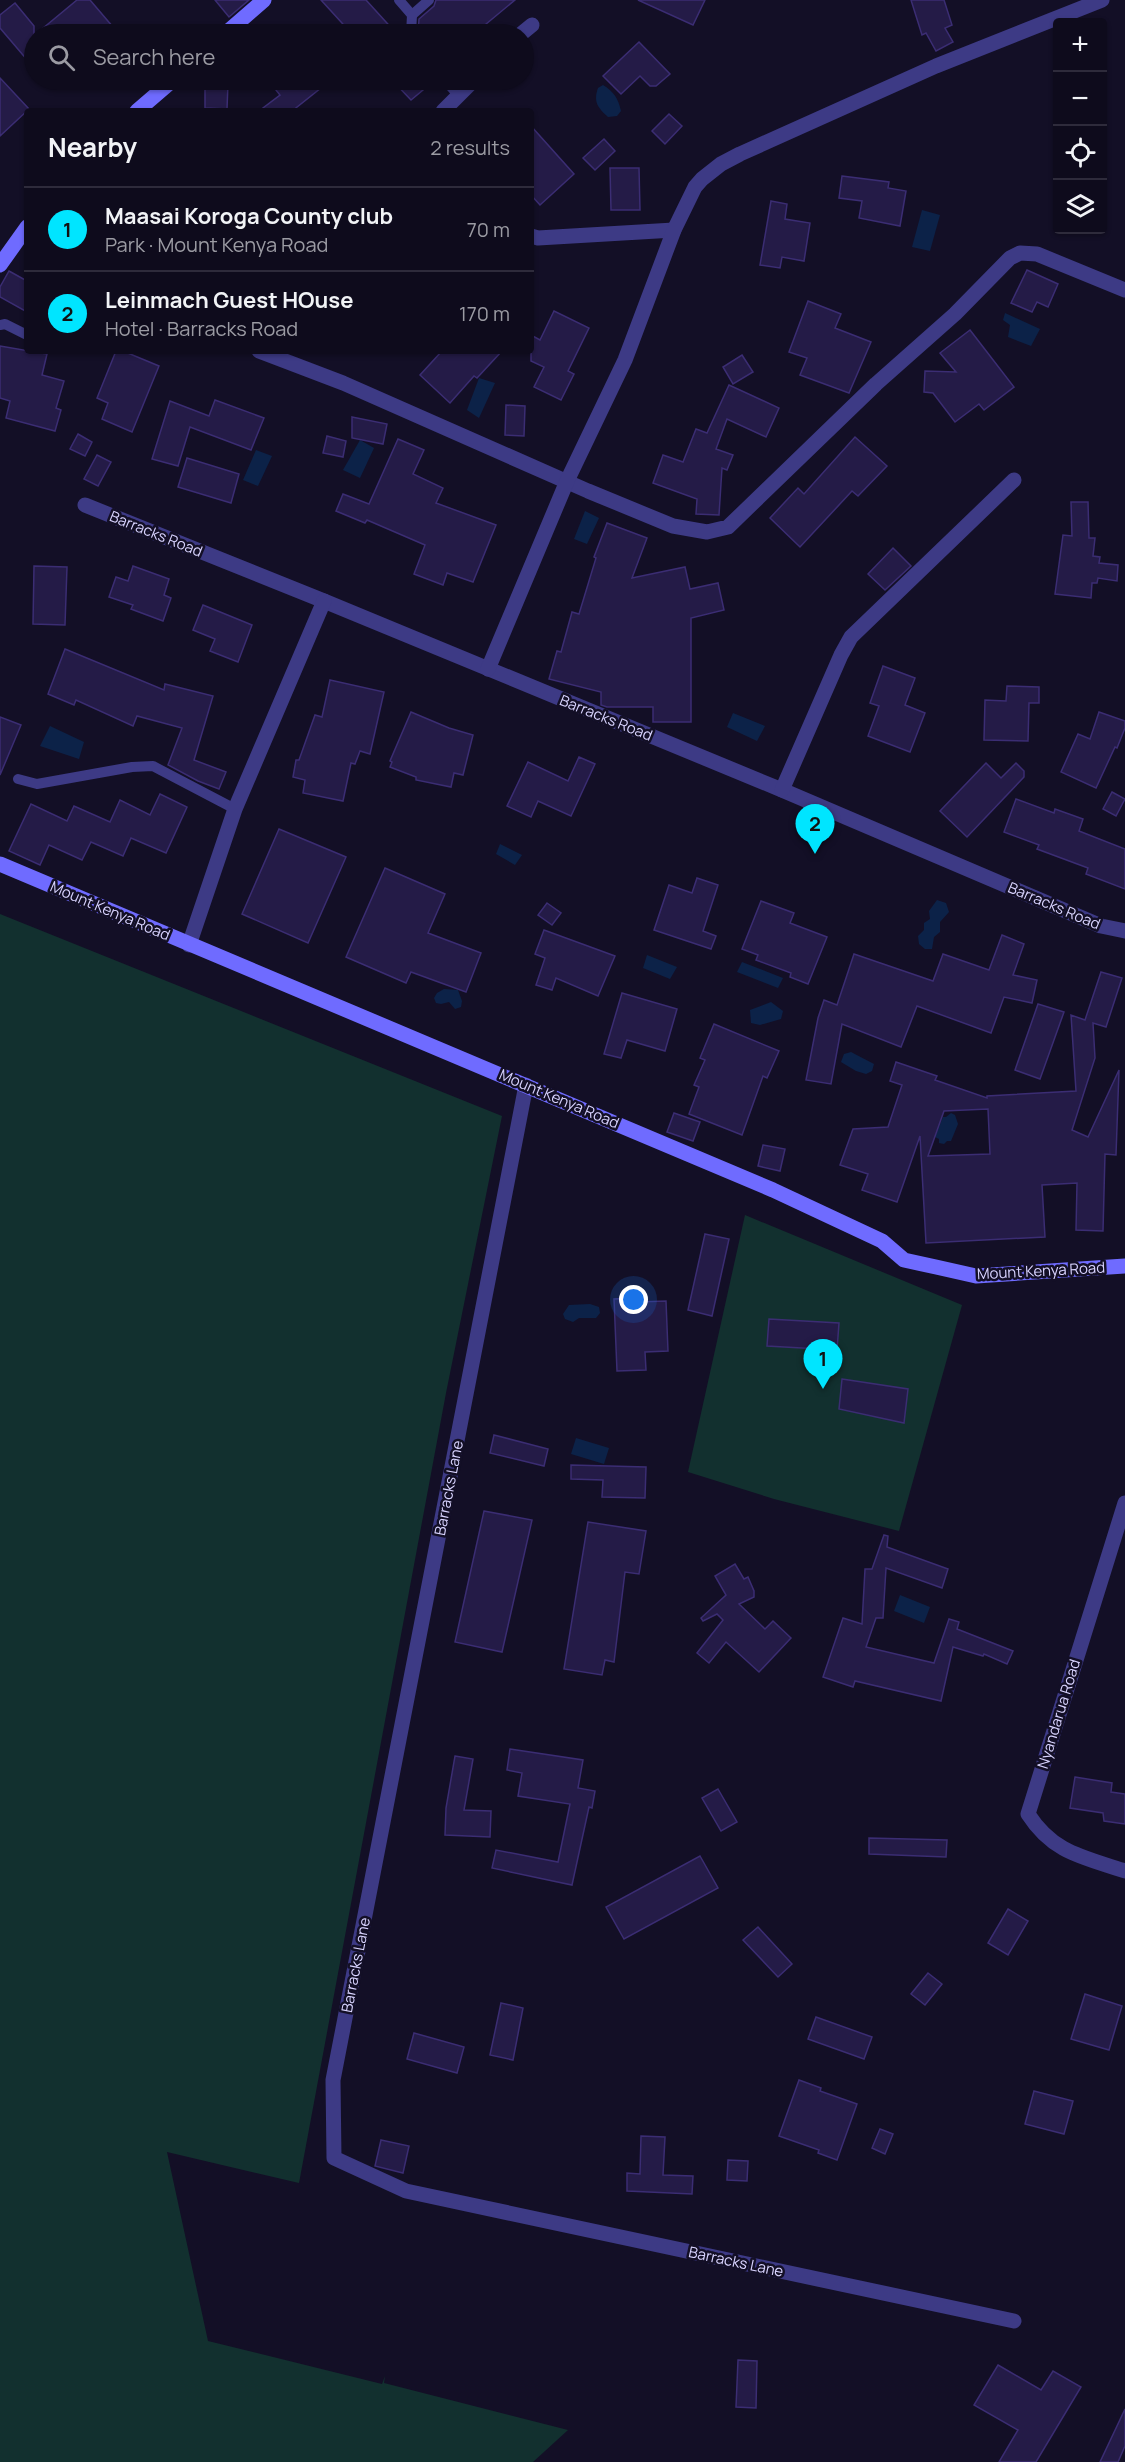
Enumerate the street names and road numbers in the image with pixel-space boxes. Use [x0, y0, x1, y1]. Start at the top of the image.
street label: Barracks Road [107, 505, 206, 562]
street label: Barracks Road [557, 689, 656, 746]
street label: Mount Kenya Road [47, 876, 173, 945]
street label: Barracks Road [1005, 877, 1104, 934]
street label: Mount Kenya Road [496, 1064, 622, 1133]
street label: Mount Kenya Road [976, 1257, 1106, 1284]
street label: Barracks Lane [429, 1438, 468, 1537]
street label: Nyandarua Road [1032, 1657, 1085, 1771]
street label: Barracks Lane [336, 1915, 375, 2014]
street label: Barracks Lane [687, 2241, 786, 2282]

